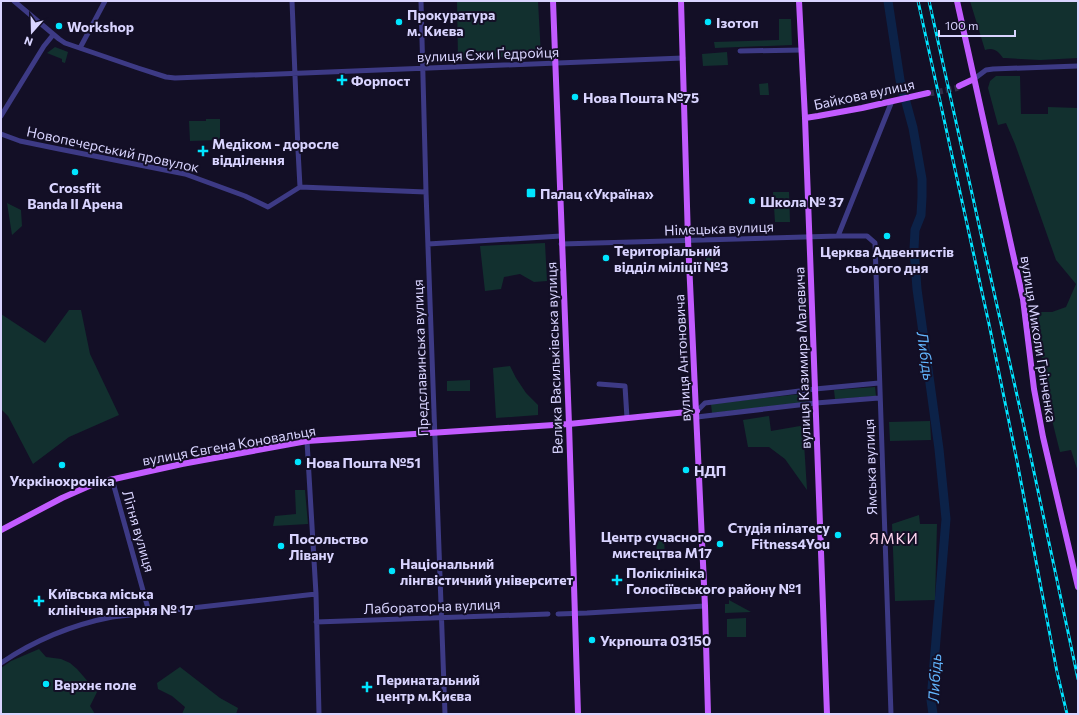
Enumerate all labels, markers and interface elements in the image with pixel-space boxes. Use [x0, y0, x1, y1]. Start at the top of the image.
place label: Прокуратура м. Києва [407, 6, 495, 39]
north arrow [12, 12, 52, 52]
scale bar [939, 12, 1015, 38]
place label: Ізотоп [716, 14, 759, 31]
marker: Прокуратура м. Києва [394, 17, 404, 27]
marker: Ізотоп [703, 17, 713, 27]
place label: Workshop [67, 18, 134, 35]
text: 100 m [945, 18, 979, 32]
marker: Workshop [54, 21, 64, 31]
text: N [22, 34, 35, 49]
street label: вулиця Єжи Ґедройця [417, 43, 559, 65]
place label: Форпост [351, 72, 410, 89]
marker: Форпост [336, 74, 348, 86]
street label: Байкова вулиця [812, 75, 916, 113]
place label: Нова Пошта №75 [583, 89, 699, 106]
marker: Нова Пошта №75 [570, 92, 580, 102]
street label: Новопечерський провулок [25, 122, 201, 176]
place label: Медіком - доросле відділення [212, 135, 339, 168]
marker: Медіком - доросле відділення [197, 145, 209, 157]
marker: Crossfit Banda II Арена [70, 167, 80, 177]
place label: Crossfit Banda II Арена [27, 179, 123, 212]
place label: Палац «Україна» [540, 185, 654, 202]
marker: Палац «Україна» [525, 187, 537, 199]
place label: Школа № 37 [760, 193, 844, 210]
marker: Школа № 37 [747, 196, 757, 206]
street label: Німецька вулиця [664, 218, 774, 238]
marker: Церква Адвентистів сьомого дня [882, 231, 892, 241]
place label: Територіальний відділ міліції №3 [614, 242, 729, 275]
place label: Церква Адвентистів сьомого дня [820, 243, 954, 276]
marker: Територіальний відділ міліції №3 [601, 253, 611, 263]
street label: вулиця Миколи Грінченка [1017, 255, 1061, 423]
street label: Велика Васильківська вулиця [542, 262, 566, 454]
street label: вулиця Казимира Малевича [790, 267, 814, 449]
street label: Предславинська вулиця [409, 279, 431, 437]
street label: вулиця Антоновича [670, 294, 694, 422]
water label: Либідь [914, 329, 938, 382]
street label: Ямська вулиця [860, 418, 880, 516]
street label: вулиця Євгена Коновальця [141, 421, 317, 469]
place label: Нова Пошта №51 [306, 454, 421, 471]
marker: Нова Пошта №51 [293, 457, 303, 467]
marker: Укркінохроніка [57, 460, 67, 470]
place label: НДП [694, 462, 726, 479]
marker: НДП [681, 465, 691, 475]
place label: Укркінохроніка [10, 472, 114, 489]
street label: Літня вулиця [119, 488, 159, 574]
place label: Студія пілатесу Fitness4You [728, 519, 830, 552]
place label: Центр сучасного мистецтва M17 [601, 528, 712, 561]
district label: ЯМКИ [869, 529, 919, 547]
place label: Посольство Лівану [289, 530, 368, 563]
marker: Студія пілатесу Fitness4You [833, 530, 843, 540]
marker: Центр сучасного мистецтва M17 [715, 539, 725, 549]
marker: Посольство Лівану [276, 541, 286, 551]
place label: Національний лінгвістичний університет [400, 555, 574, 588]
place label: Поліклініка Голосіївського району №1 [626, 564, 802, 597]
marker: Національний лінгвістичний університет [387, 566, 397, 576]
marker: Поліклініка Голосіївського району №1 [611, 574, 623, 586]
place label: Київська міська клінічна лікарня № 17 [48, 585, 194, 618]
marker: Київська міська клінічна лікарня № 17 [33, 595, 45, 607]
street label: Лабораторна вулиця [363, 595, 501, 617]
place label: Укрпошта 03150 [600, 632, 711, 649]
marker: Укрпошта 03150 [587, 635, 597, 645]
water label: Либідь [924, 653, 944, 704]
place label: Перинатальний центр м.Києва [376, 671, 480, 704]
place label: Верхнє поле [54, 676, 136, 693]
marker: Верхнє поле [41, 679, 51, 689]
marker: Перинатальний центр м.Києва [361, 681, 373, 693]

